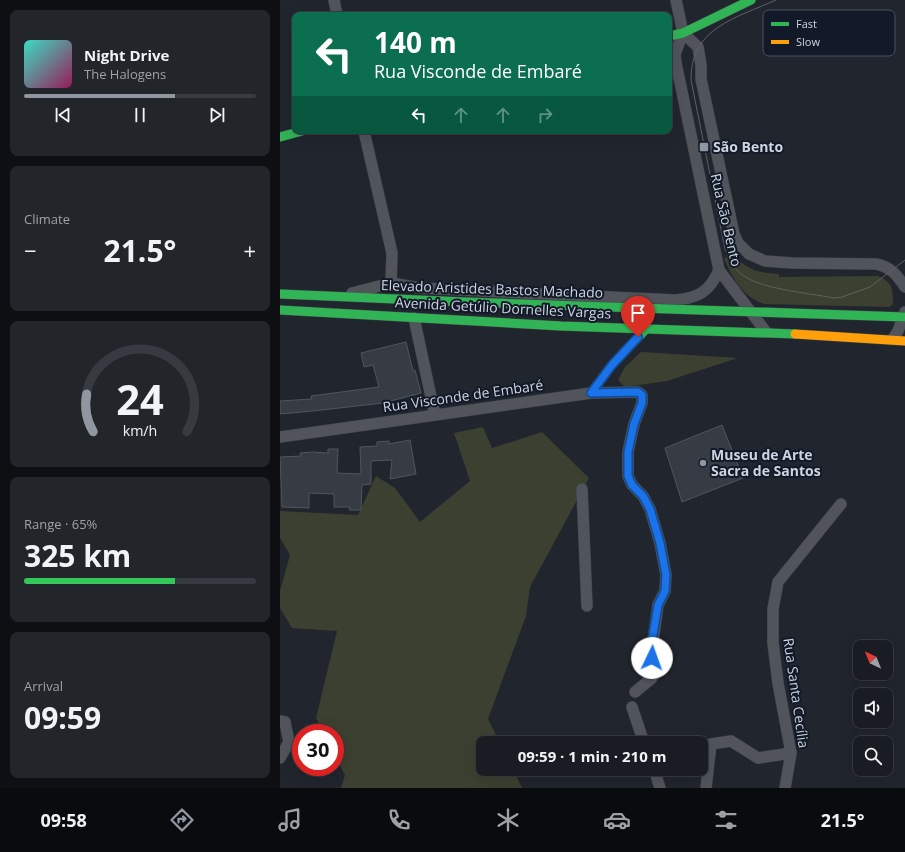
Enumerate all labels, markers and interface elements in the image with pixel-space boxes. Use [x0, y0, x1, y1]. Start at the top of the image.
legend [763, 10, 895, 56]
text: Fast [796, 16, 817, 31]
text: 140 m [374, 23, 457, 61]
icon: left [308, 28, 360, 80]
text: Slow [796, 34, 820, 49]
text: Night Drive [84, 45, 169, 65]
text: Rua Visconde de Embaré [374, 59, 582, 83]
text: The Halogens [84, 65, 166, 83]
icon: previous [52, 104, 74, 126]
icon: pause [129, 104, 151, 126]
icon: next [206, 104, 228, 126]
icon: left [408, 104, 430, 126]
icon: ahead [450, 104, 472, 126]
icon: ahead [492, 104, 514, 126]
icon: right [534, 104, 556, 126]
place label: São Bento [713, 137, 783, 156]
marker: São Bento [698, 141, 710, 153]
street label: Rua São Bento [707, 171, 746, 268]
text: Climate [24, 210, 70, 228]
text: 21.5° [104, 230, 176, 271]
text: − [24, 235, 37, 265]
text: + [243, 235, 256, 265]
street label: Elevado Aristides Bastos Machado [381, 275, 603, 302]
street label: Avenida Getúlio Dornelles Vargas [394, 292, 612, 323]
pin [621, 296, 655, 337]
icon: arrive [627, 302, 649, 324]
text: 24 [116, 371, 164, 427]
street label: Rua Visconde de Embaré [382, 375, 544, 416]
text: km/h [123, 421, 157, 440]
place label: Museu de Arte Sacra de Santos [711, 445, 821, 480]
marker: Museu de Arte Sacra de Santos [698, 458, 708, 468]
text: Range · 65% [24, 515, 97, 533]
text: 325 km [24, 535, 131, 576]
position arrow [631, 637, 673, 679]
street label: Rua Santa Cecília [779, 637, 814, 749]
north arrow [853, 640, 893, 680]
map controls [853, 640, 893, 776]
text: Arrival [24, 677, 63, 695]
button: sound [853, 688, 893, 728]
text: 09:59 [24, 697, 101, 738]
speed limit sign: 30 [292, 724, 344, 776]
button: search [853, 736, 893, 776]
text: 09:59 · 1 min · 210 m [518, 746, 666, 766]
icon: directions [168, 806, 196, 834]
icon: music [276, 806, 304, 834]
icon: phone [385, 806, 413, 834]
icon: climate [494, 806, 522, 834]
icon: car [603, 806, 631, 834]
icon: filters [712, 806, 740, 834]
text: 09:58 [40, 808, 87, 832]
text: 21.5° [821, 808, 864, 832]

